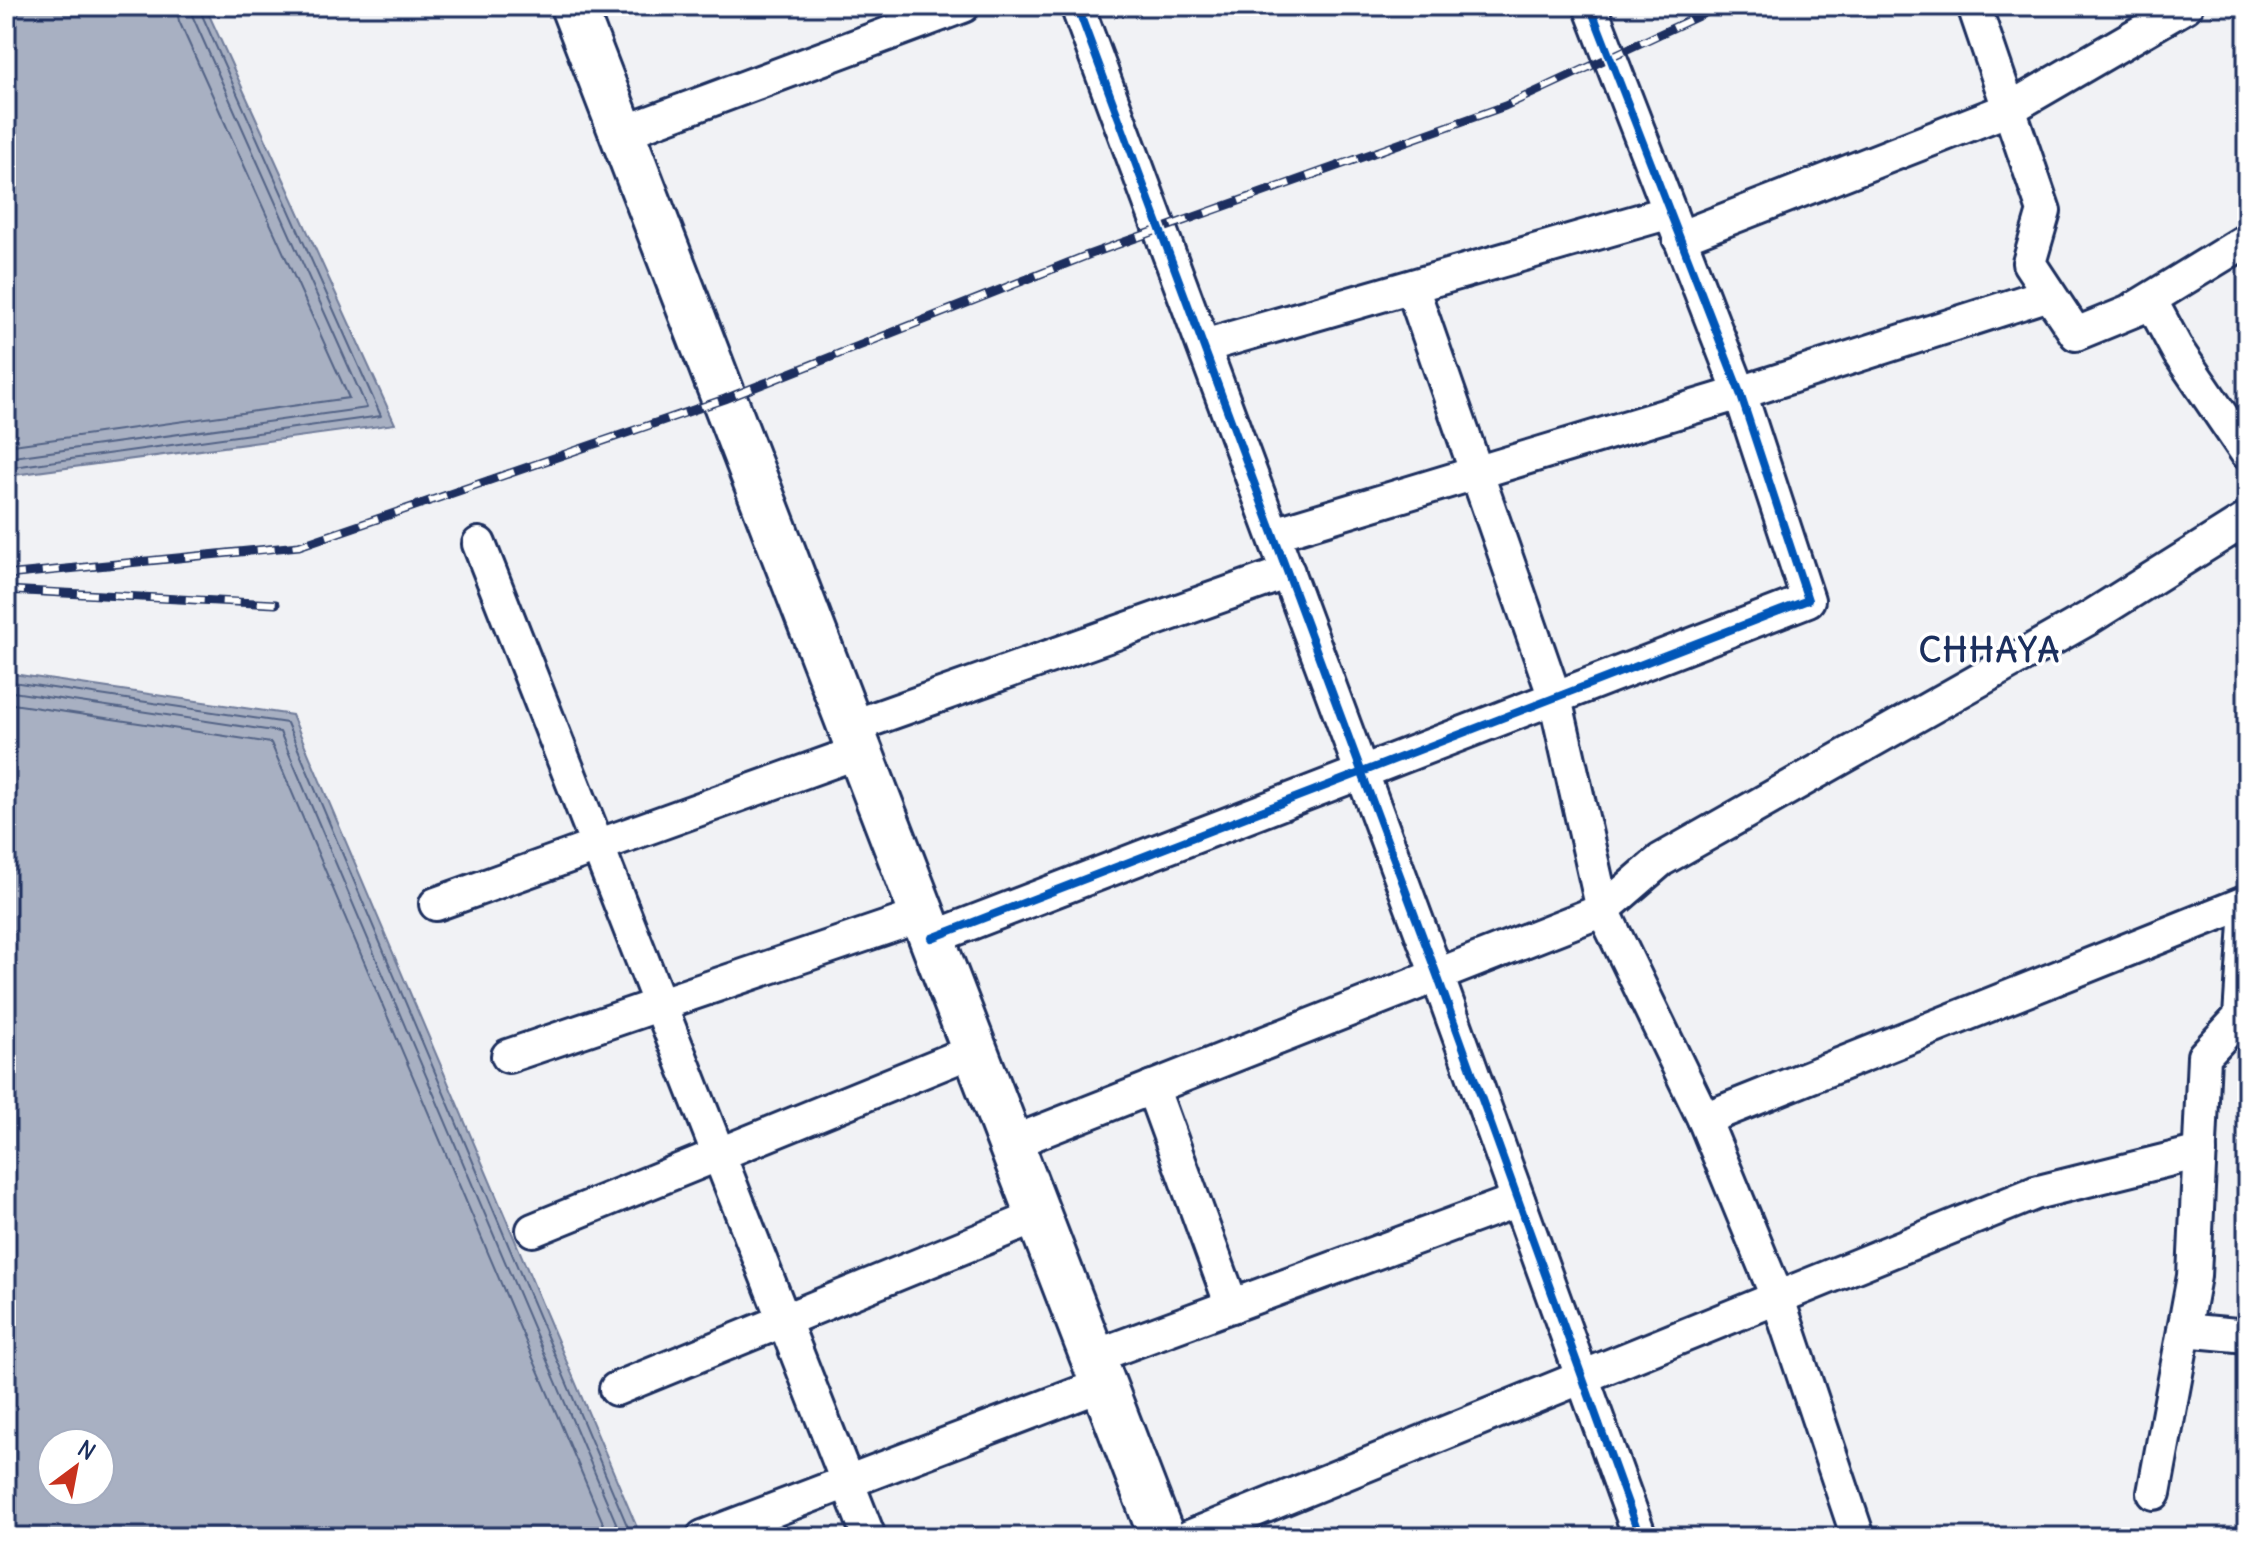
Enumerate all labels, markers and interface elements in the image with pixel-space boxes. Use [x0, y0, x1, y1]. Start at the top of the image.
district label: CHHAYA [1919, 628, 2061, 671]
north arrow [36, 1427, 116, 1507]
text: N [73, 1434, 100, 1466]

